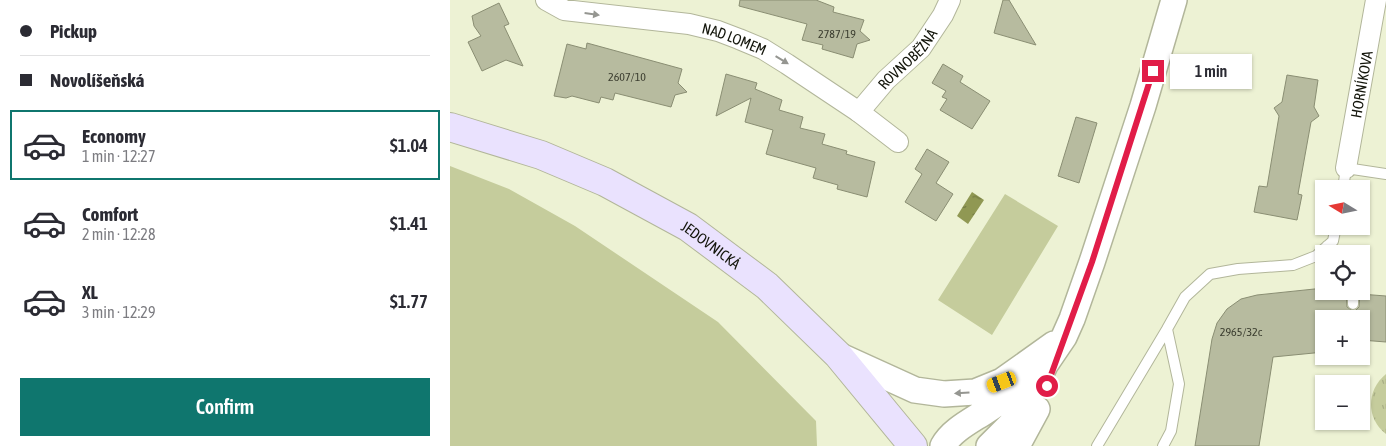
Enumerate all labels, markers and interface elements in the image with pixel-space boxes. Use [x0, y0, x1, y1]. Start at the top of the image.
one-way arrow [584, 10, 600, 18]
street label: NAD LOMEM [701, 19, 769, 58]
text: Pickup [50, 20, 97, 42]
street label: ROVNOBĚŽNÁ [874, 25, 940, 92]
house number: 2787/19 [818, 27, 856, 41]
street label: HORNÍKOVA [1347, 49, 1375, 119]
callout: 1 min [1170, 54, 1253, 88]
one-way arrow [775, 56, 788, 65]
route end [1142, 60, 1164, 82]
text: 1 min [1195, 62, 1227, 80]
text: Novolíšeňská [50, 69, 144, 91]
house number: 2607/10 [608, 70, 646, 84]
icon: car [22, 123, 67, 168]
text: Economy [82, 125, 146, 147]
text: $1.04 [390, 134, 428, 156]
text: 1 min · 12:27 [82, 147, 155, 165]
north arrow [1315, 180, 1370, 235]
map controls [1315, 180, 1370, 430]
icon: car [22, 201, 67, 246]
text: Comfort [82, 203, 138, 225]
text: $1.41 [390, 212, 428, 234]
street label: JEDOVNICKÁ [679, 217, 745, 272]
text: 2 min · 12:28 [82, 225, 155, 243]
button: locate [1315, 245, 1370, 300]
icon: car [22, 279, 67, 324]
text: XL [82, 281, 98, 303]
text: $1.77 [390, 290, 428, 312]
text: 3 min · 12:29 [82, 303, 155, 321]
button: + [1315, 310, 1370, 365]
house number: 2965/32c [1220, 325, 1263, 339]
car [985, 370, 1018, 394]
route start [1036, 375, 1058, 397]
button: − [1315, 375, 1370, 430]
button: Confirm [20, 378, 430, 436]
one-way arrow [954, 389, 970, 397]

